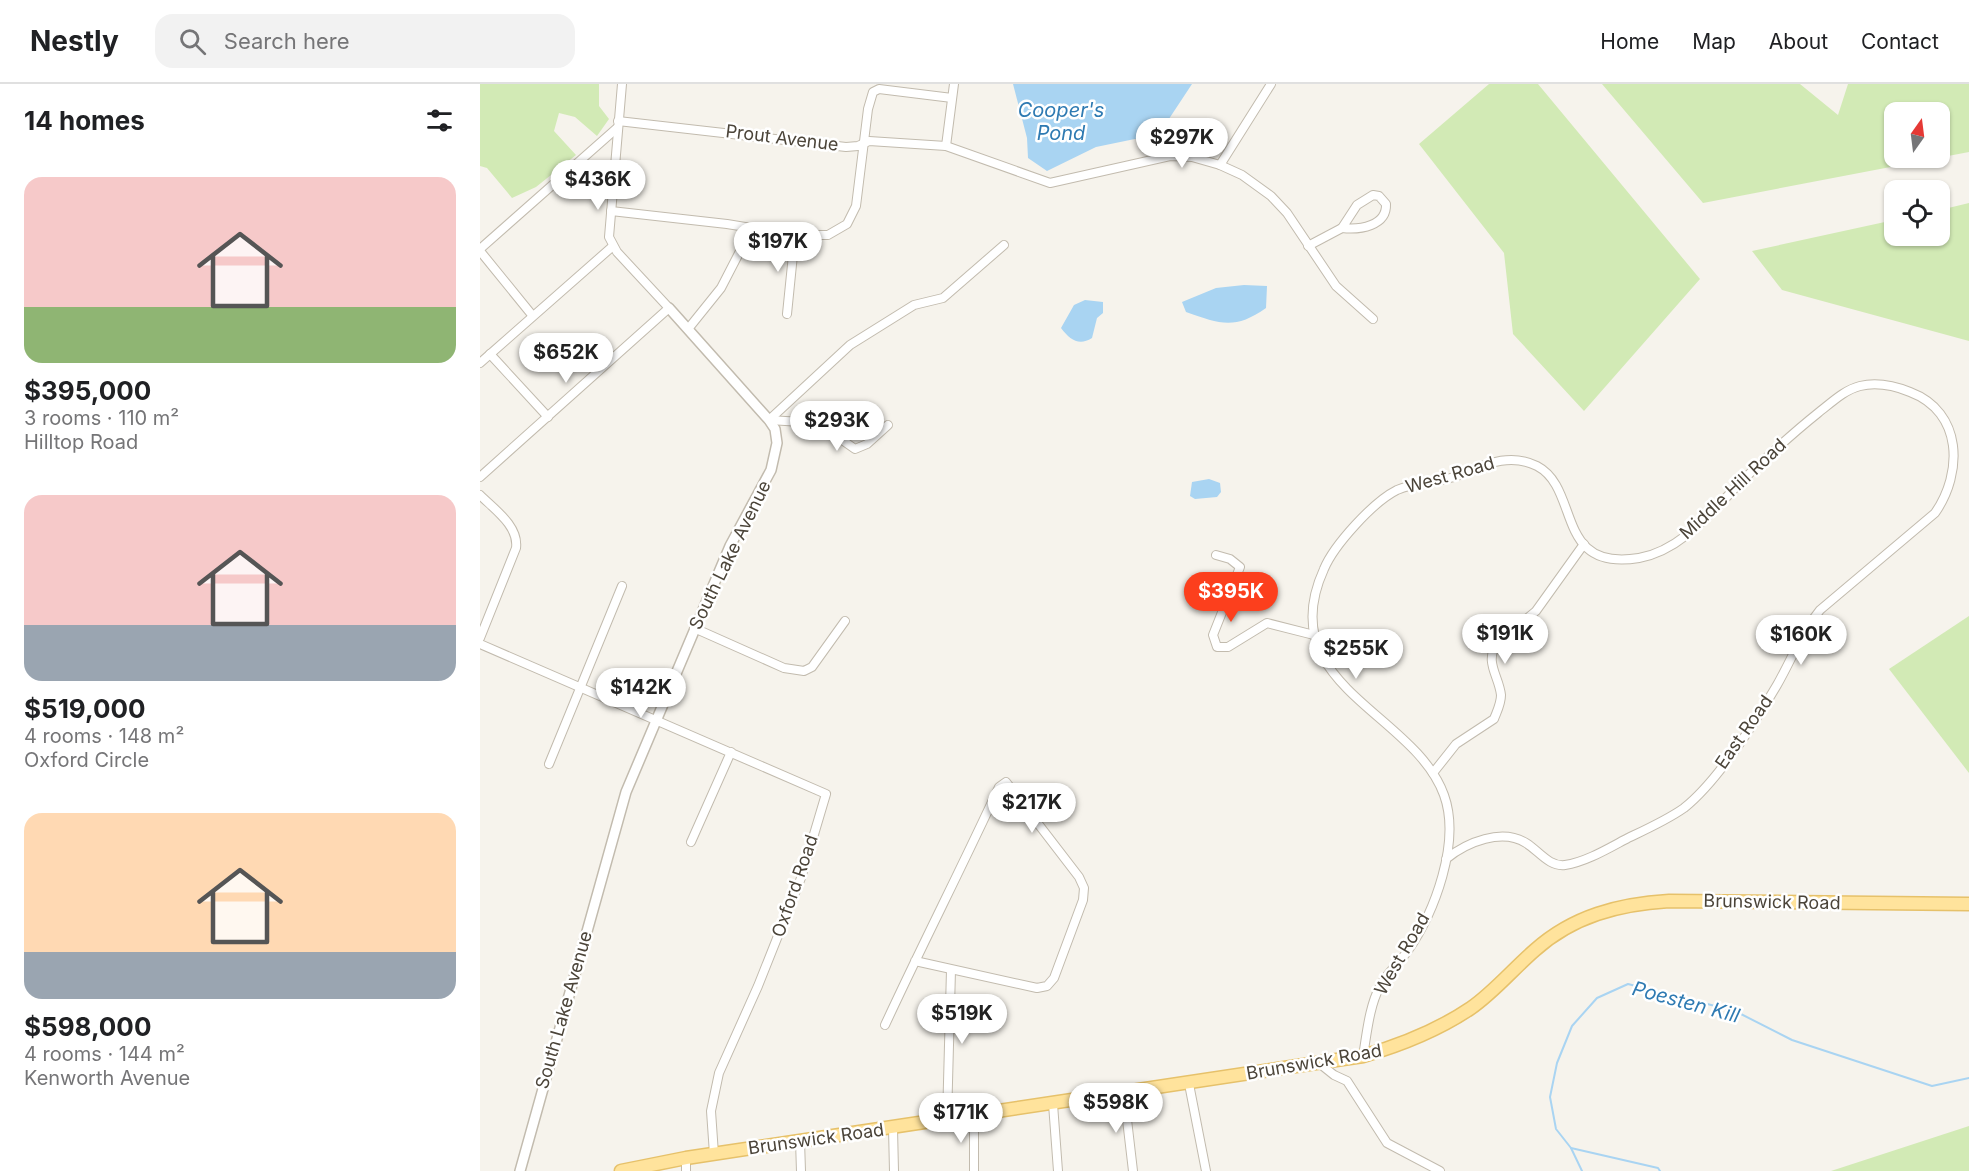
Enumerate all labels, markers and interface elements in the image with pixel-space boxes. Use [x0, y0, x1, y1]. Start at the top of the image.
search box [155, 14, 575, 68]
text: Nestly [30, 24, 119, 58]
icon: search [176, 25, 209, 58]
text: Search here [224, 28, 350, 54]
text: Home [1600, 29, 1659, 54]
text: Map [1692, 29, 1736, 54]
text: About [1769, 29, 1828, 54]
text: Contact [1861, 29, 1939, 54]
water label: Cooper's Pond [1018, 98, 1104, 145]
north arrow [1884, 102, 1950, 168]
map controls [1884, 102, 1950, 246]
icon: filters [423, 104, 456, 137]
text: 14 homes [24, 105, 145, 136]
pin: $297K [1140, 118, 1224, 169]
street label: Prout Avenue [724, 120, 840, 155]
text: $297K [1150, 125, 1214, 149]
pin: $436K [556, 160, 640, 211]
text: $436K [565, 167, 631, 191]
button: locate [1884, 180, 1950, 246]
icon: home [186, 216, 294, 324]
pin: $197K [736, 222, 820, 273]
text: $197K [748, 229, 808, 253]
pin: $652K [524, 333, 608, 384]
text: $652K [533, 340, 599, 364]
text: $395,000 [24, 375, 151, 406]
pin: $293K [795, 401, 879, 452]
text: 3 rooms · 110 m² [24, 406, 179, 430]
text: $293K [804, 408, 870, 432]
text: Hilltop Road [24, 430, 138, 454]
street label: Middle Hill Road [1675, 434, 1790, 543]
street label: West Road [1403, 452, 1497, 497]
street label: South Lake Avenue [684, 477, 775, 633]
icon: home [186, 534, 294, 642]
pin: $395K [1189, 572, 1273, 623]
text: $395K [1198, 579, 1264, 603]
pin: $191K [1463, 614, 1547, 665]
pin: $160K [1759, 615, 1843, 666]
text: $191K [1476, 621, 1534, 645]
text: $160K [1770, 622, 1832, 646]
pin: $255K [1314, 629, 1398, 680]
text: $255K [1323, 636, 1389, 660]
pin: $142K [599, 668, 683, 719]
text: $142K [610, 675, 672, 699]
street label: East Road [1711, 691, 1777, 772]
text: $519,000 [24, 693, 146, 724]
text: 4 rooms · 148 m² [24, 724, 184, 748]
text: Oxford Circle [24, 748, 149, 772]
pin: $217K [990, 783, 1074, 834]
text: $217K [1002, 790, 1062, 814]
street label: Oxford Road [767, 832, 822, 940]
icon: home [186, 852, 294, 960]
street label: Brunswick Road [1703, 890, 1841, 913]
street label: West Road [1370, 909, 1433, 998]
street label: South Lake Avenue [531, 929, 596, 1091]
water label: Poesten Kill [1630, 976, 1743, 1028]
pin: $519K [920, 994, 1004, 1045]
text: $519K [931, 1001, 993, 1025]
text: $598,000 [24, 1011, 151, 1042]
street label: Brunswick Road [1245, 1039, 1383, 1084]
text: 4 rooms · 144 m² [24, 1042, 185, 1066]
text: Kenworth Avenue [24, 1066, 190, 1090]
pin: $598K [1074, 1083, 1158, 1134]
text: $598K [1083, 1090, 1149, 1114]
pin: $171K [919, 1093, 1003, 1144]
text: $171K [933, 1100, 989, 1124]
street label: Brunswick Road [747, 1119, 885, 1158]

